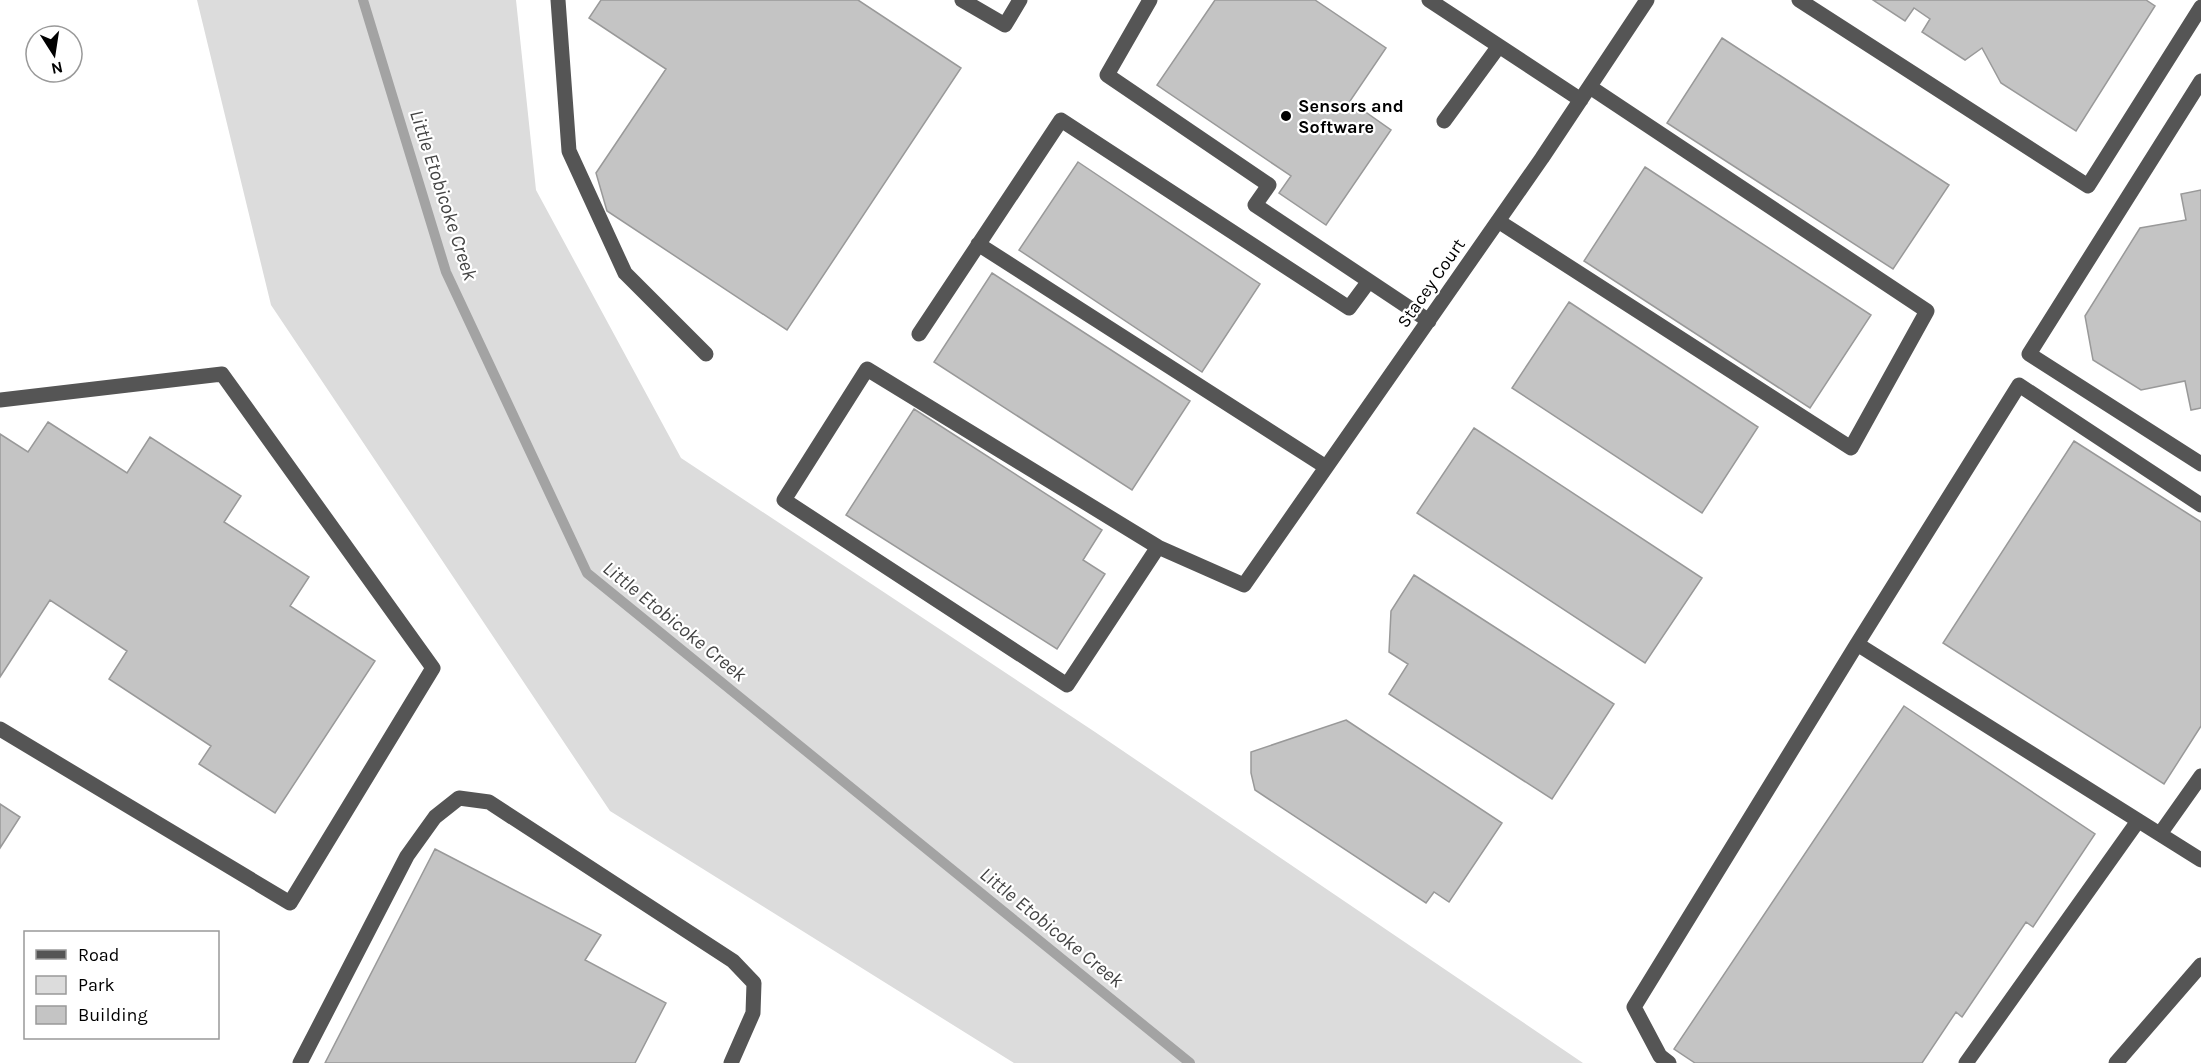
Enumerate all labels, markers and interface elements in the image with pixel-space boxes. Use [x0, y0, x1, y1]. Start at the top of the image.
north arrow [24, 24, 84, 84]
text: N [49, 58, 65, 79]
place label: Sensors and Software [1298, 95, 1404, 138]
water label: Little Etobicoke Creek [405, 107, 482, 284]
marker: Sensors and Software [1279, 109, 1293, 123]
street label: Stacey Court [1392, 234, 1470, 332]
water label: Little Etobicoke Creek [598, 556, 752, 687]
water label: Little Etobicoke Creek [975, 862, 1129, 993]
legend [24, 931, 219, 1039]
text: Road [78, 944, 119, 966]
text: Park [78, 974, 115, 996]
text: Building [78, 1004, 148, 1026]

